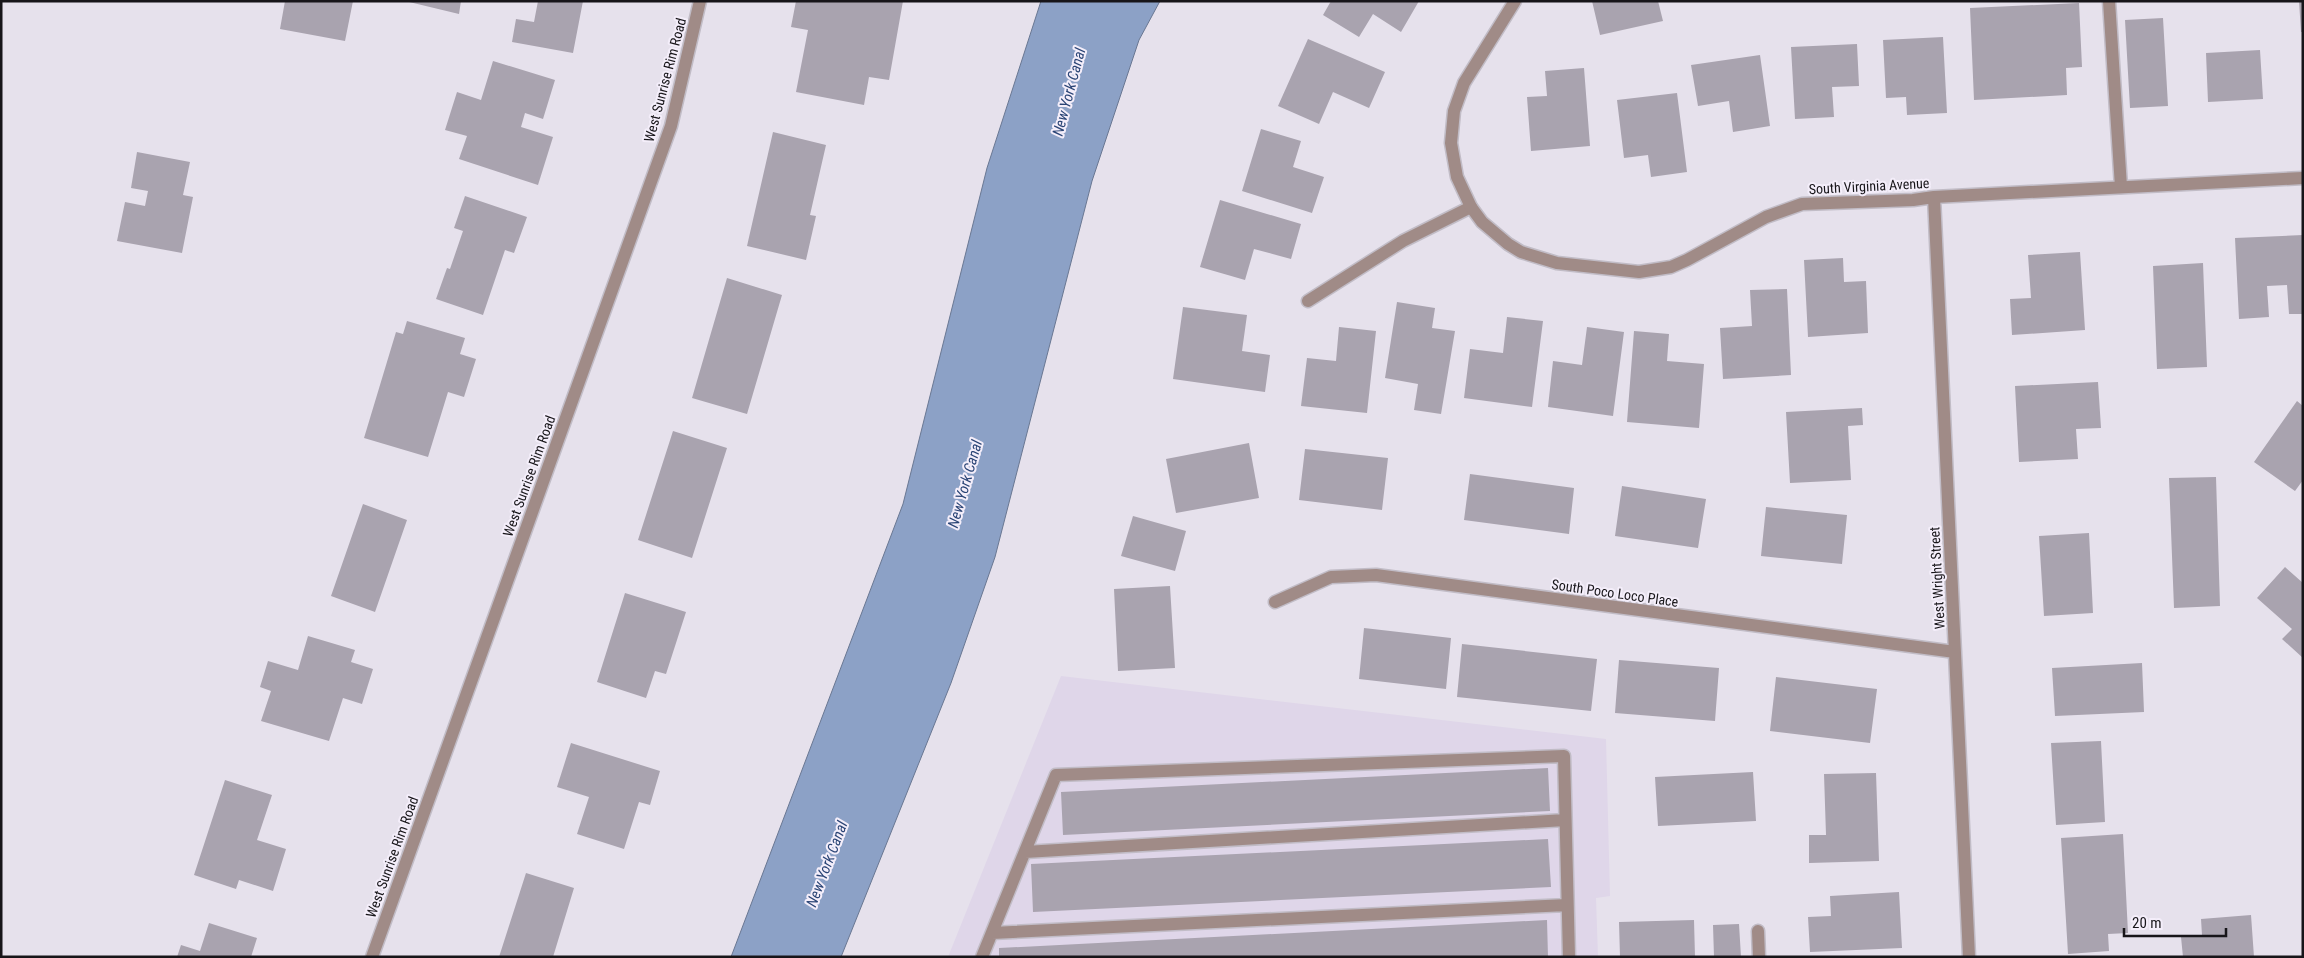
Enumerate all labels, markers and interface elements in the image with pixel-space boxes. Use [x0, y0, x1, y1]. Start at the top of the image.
street label: West Sunrise Rim Road [641, 16, 689, 144]
water label: New York Canal [1049, 46, 1090, 138]
street label: South Virginia Avenue [1808, 175, 1930, 197]
street label: West Sunrise Rim Road [500, 413, 558, 539]
water label: New York Canal [944, 438, 986, 530]
street label: West Wright Street [1926, 526, 1948, 630]
street label: South Poco Loco Place [1551, 576, 1680, 610]
street label: West Sunrise Rim Road [363, 794, 421, 920]
water label: New York Canal [802, 818, 852, 909]
scale bar [2124, 906, 2226, 938]
text: 20 m [2132, 914, 2162, 932]

